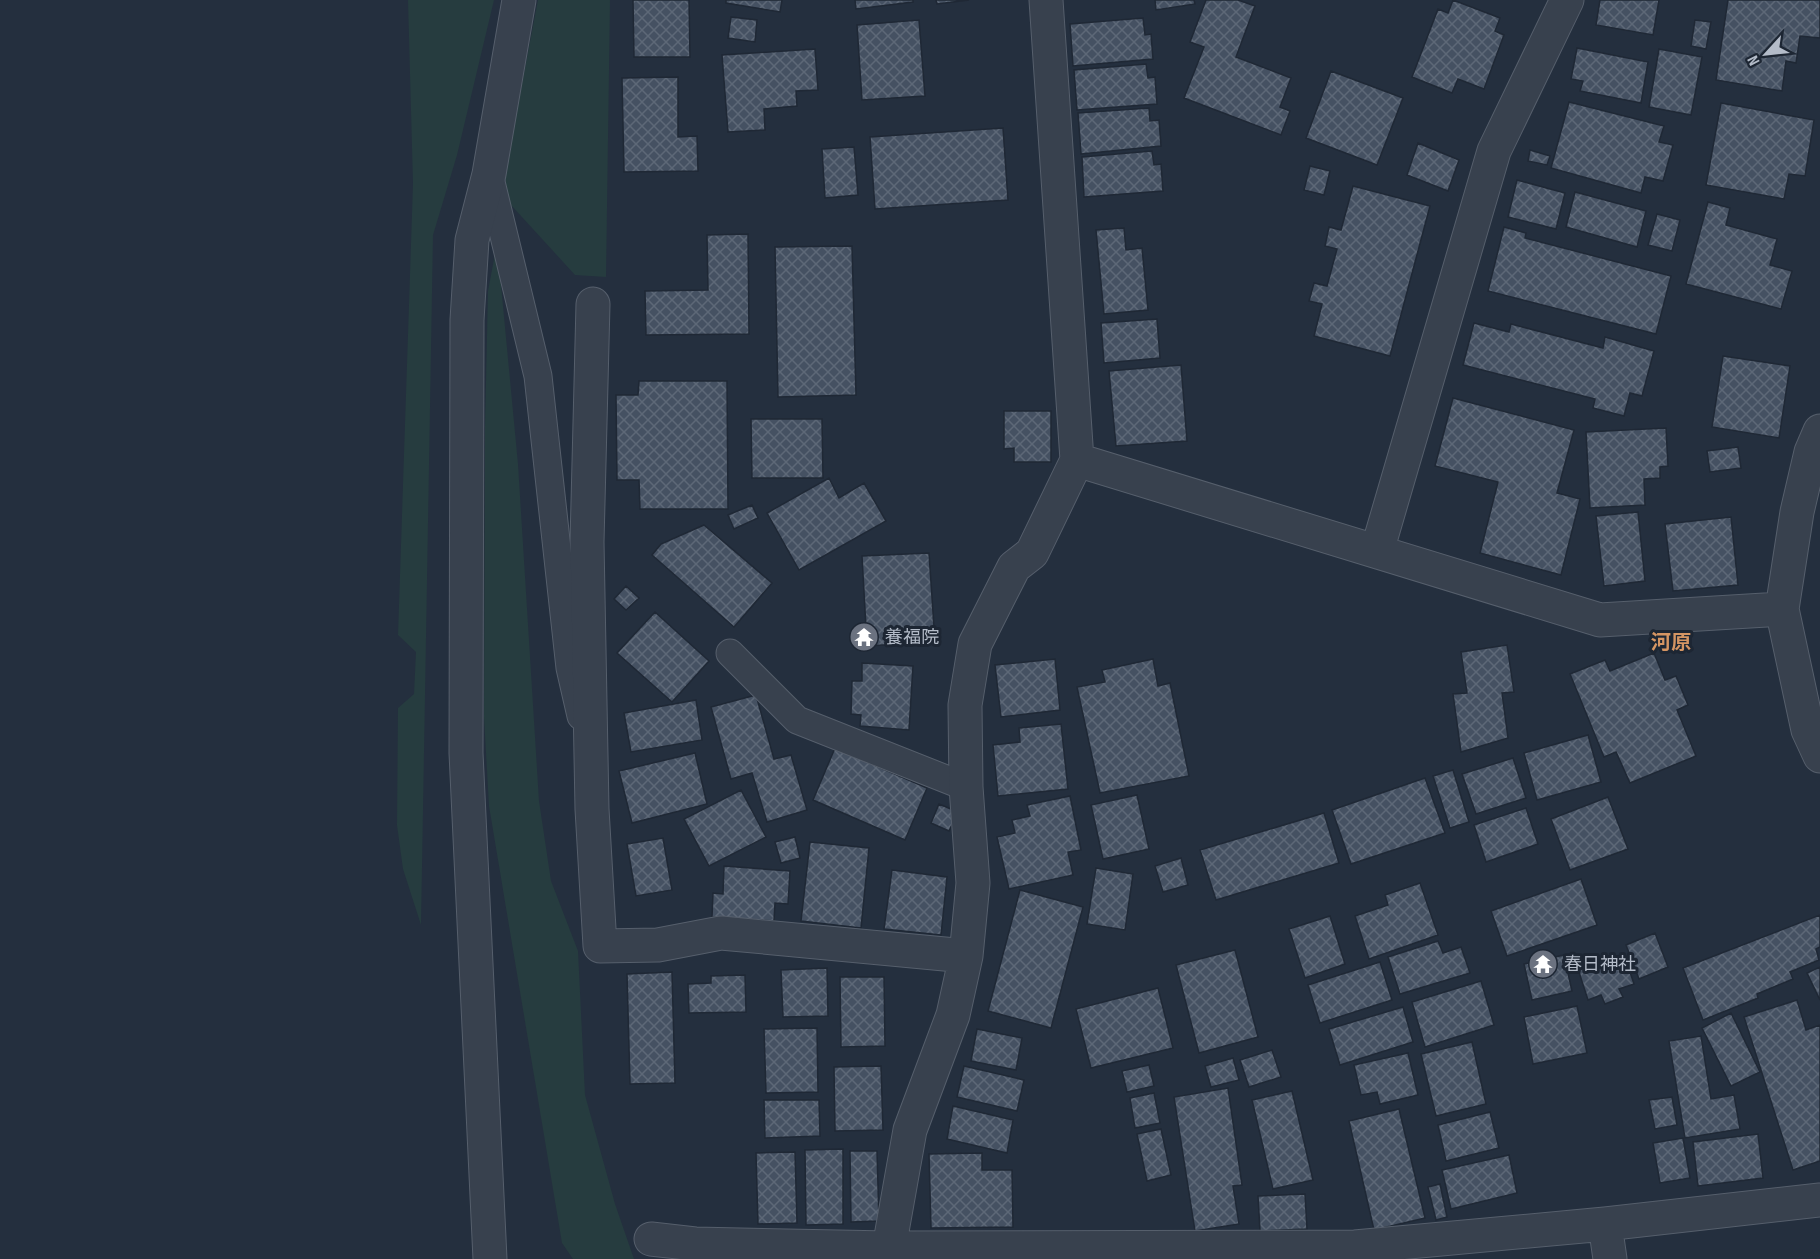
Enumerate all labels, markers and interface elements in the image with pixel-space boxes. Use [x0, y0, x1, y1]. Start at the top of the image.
north arrow [1736, 24, 1796, 84]
text: N [1744, 52, 1764, 68]
temple icon: 養福院 [848, 621, 880, 653]
place label: 養福院 [885, 627, 939, 648]
district label: 河原 [1651, 631, 1691, 655]
temple icon: 春日神社 [1527, 948, 1559, 980]
place label: 春日神社 [1564, 954, 1636, 975]

